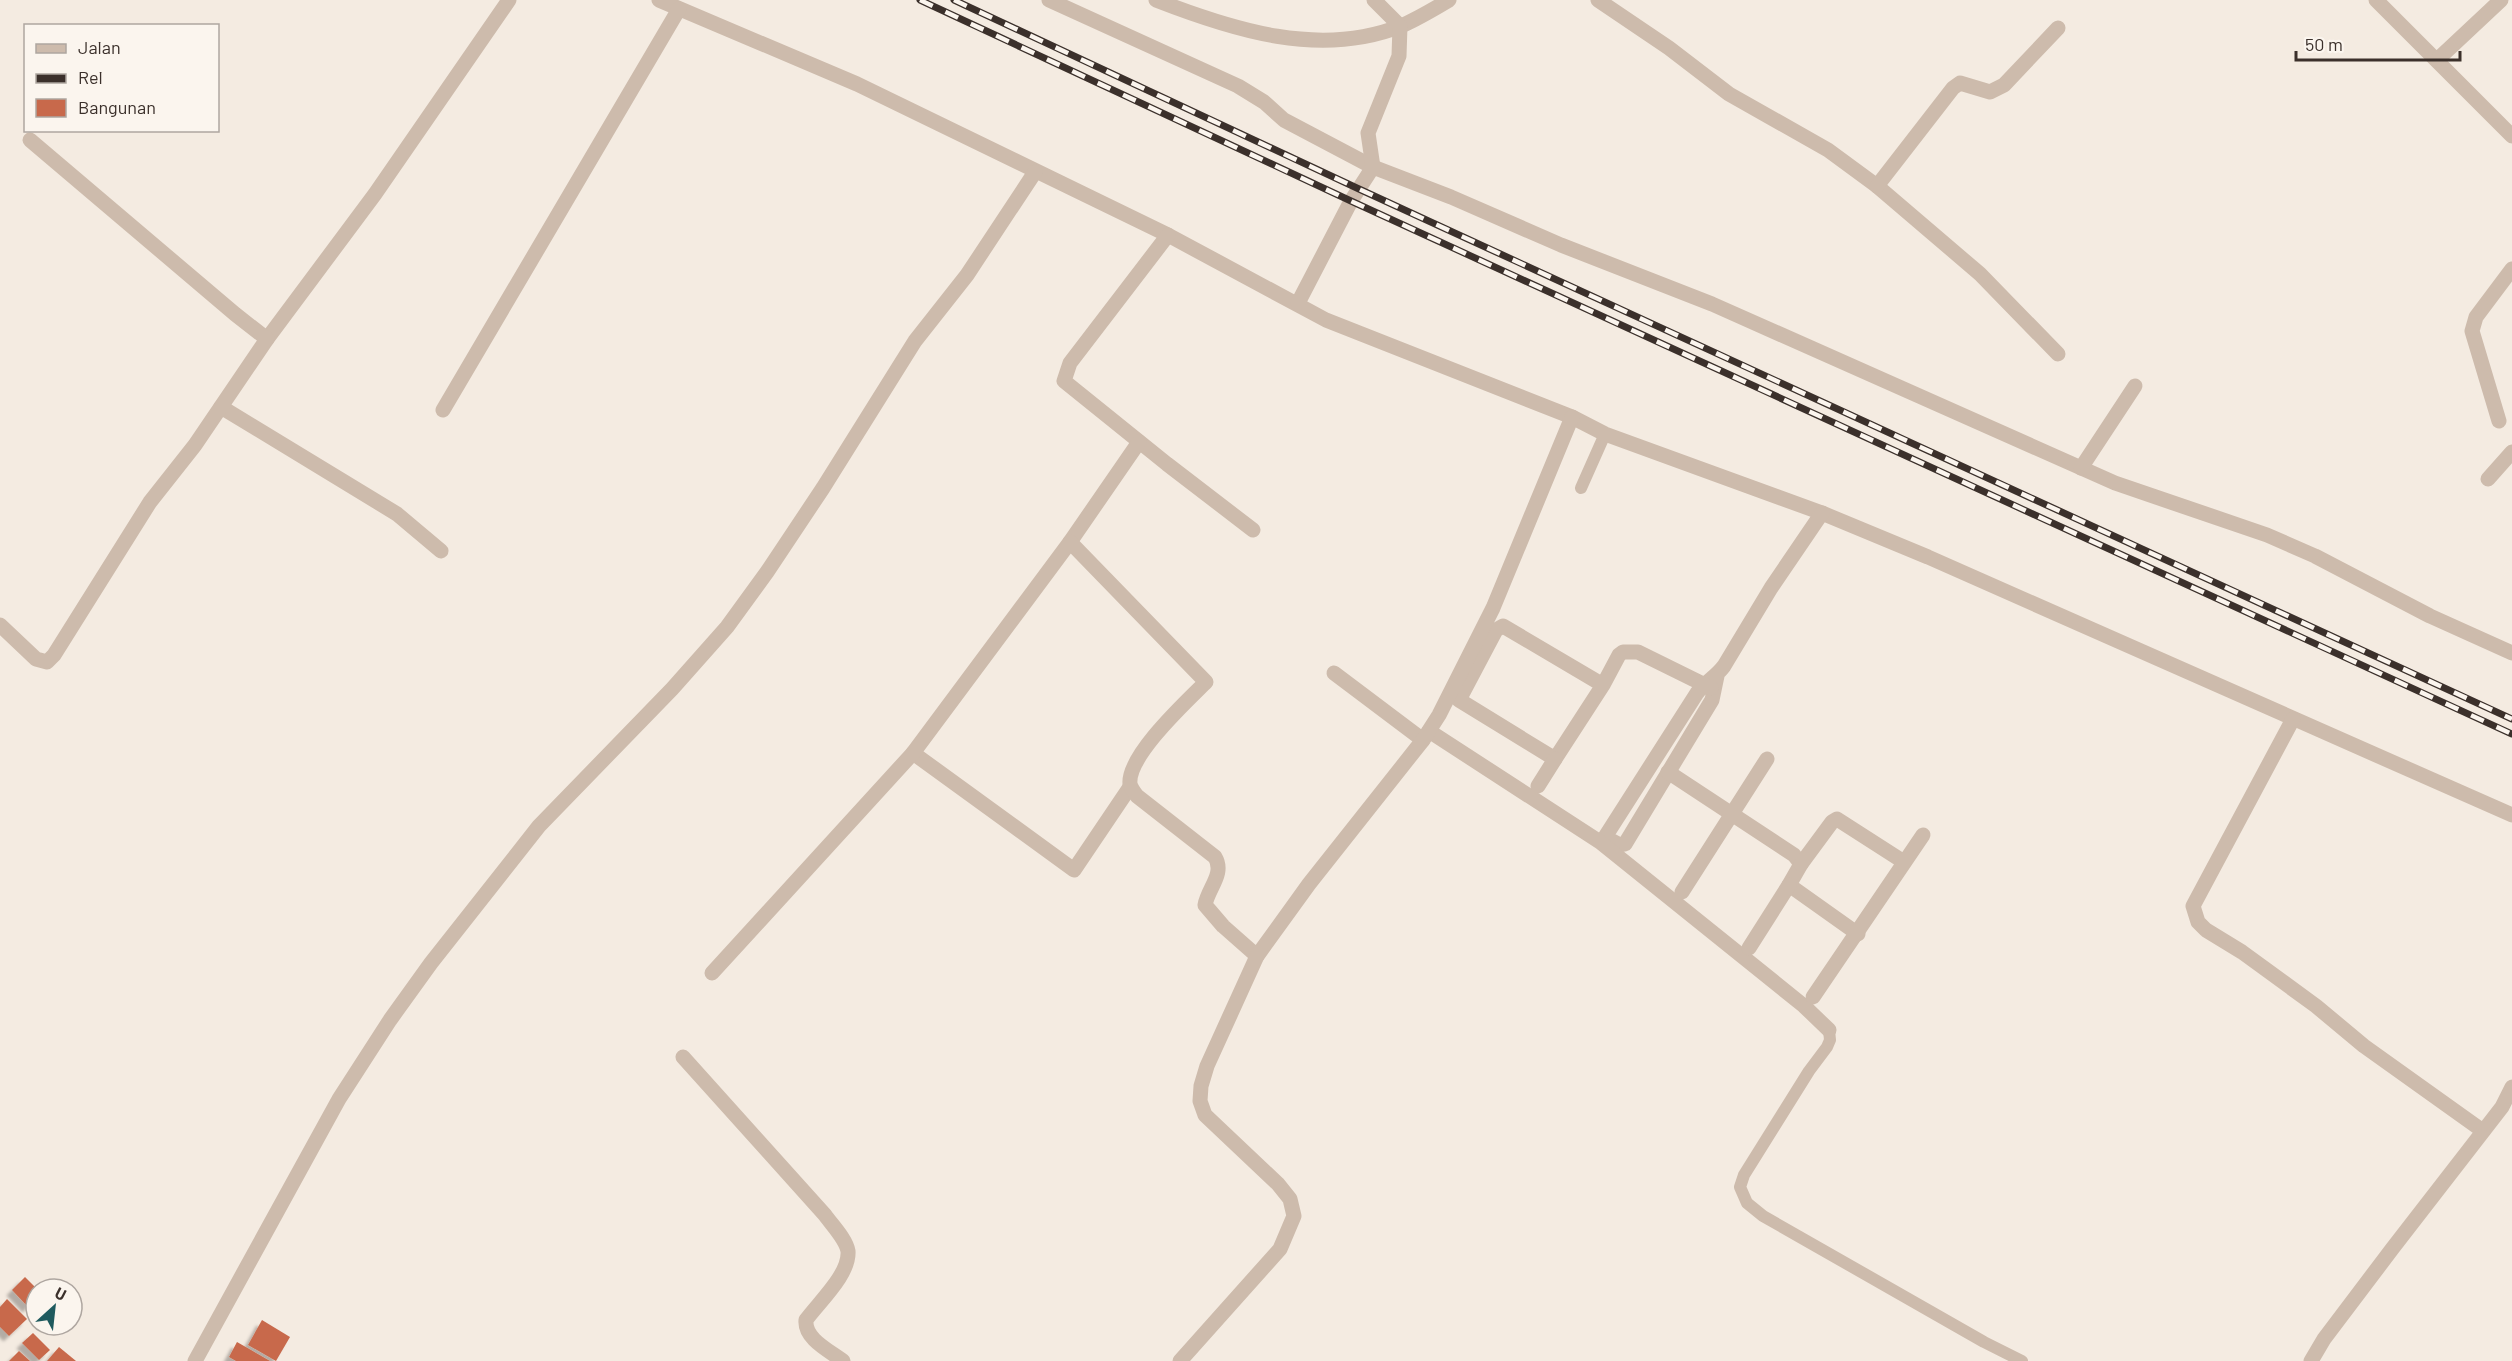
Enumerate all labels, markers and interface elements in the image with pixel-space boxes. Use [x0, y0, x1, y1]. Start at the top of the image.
legend [24, 24, 219, 132]
scale bar [2296, 24, 2460, 62]
text: 50 m [2305, 33, 2343, 55]
text: Jalan [78, 36, 121, 58]
text: Rel [78, 66, 103, 88]
text: Bangunan [78, 96, 156, 118]
north arrow [24, 1277, 84, 1337]
text: U [52, 1282, 70, 1304]

